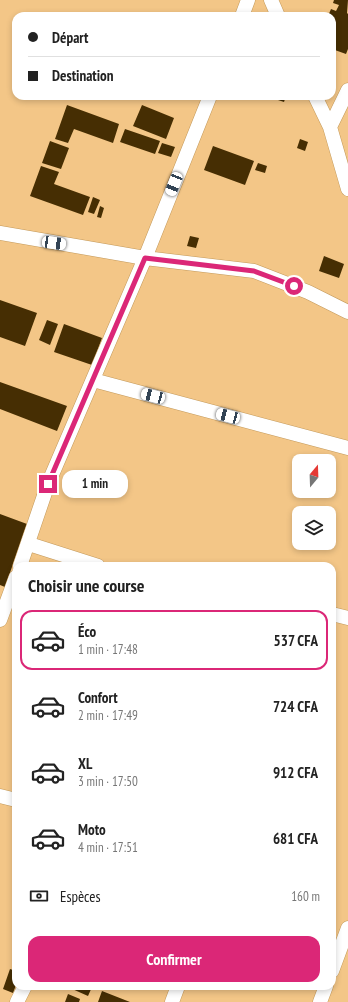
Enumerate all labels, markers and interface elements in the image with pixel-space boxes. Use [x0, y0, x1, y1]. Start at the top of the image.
text: Départ [52, 28, 88, 47]
text: Destination [52, 66, 114, 85]
car [164, 171, 184, 197]
car [41, 235, 67, 251]
route start [285, 277, 303, 295]
car [140, 387, 166, 405]
car [215, 407, 241, 425]
north arrow [292, 454, 336, 498]
map controls [292, 454, 336, 550]
callout: 1 min [62, 470, 128, 498]
route end [39, 475, 57, 493]
text: 1 min [82, 475, 108, 492]
button: layers [292, 506, 336, 550]
text: Choisir une course [28, 574, 145, 597]
icon: car [30, 622, 66, 658]
text: Éco [78, 622, 96, 641]
text: 537 CFA [274, 631, 318, 650]
text: 1 min · 17:48 [78, 641, 138, 658]
icon: car [30, 688, 66, 724]
text: Confort [78, 688, 118, 707]
text: 724 CFA [273, 697, 318, 716]
text: 2 min · 17:49 [78, 707, 138, 724]
icon: car [30, 754, 66, 790]
text: XL [78, 754, 92, 773]
text: 912 CFA [273, 763, 318, 782]
text: 3 min · 17:50 [78, 773, 138, 790]
icon: car [30, 820, 66, 856]
text: Moto [78, 820, 106, 839]
text: 681 CFA [273, 829, 318, 848]
text: 4 min · 17:51 [78, 839, 138, 856]
icon: cash [28, 885, 50, 907]
text: Espèces [60, 887, 100, 906]
text: 160 m [291, 888, 320, 905]
button: Confirmer [28, 936, 320, 982]

